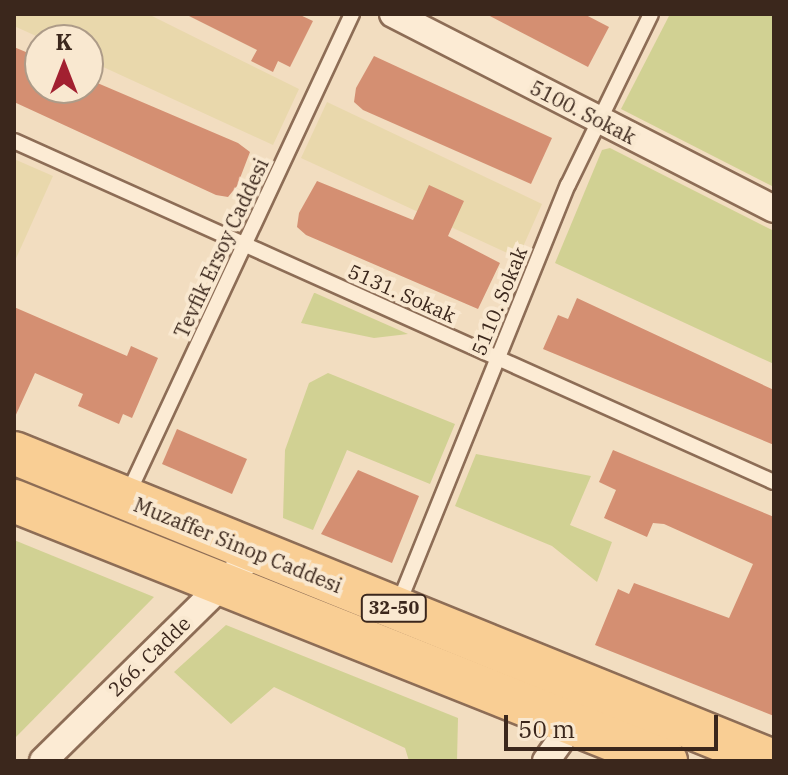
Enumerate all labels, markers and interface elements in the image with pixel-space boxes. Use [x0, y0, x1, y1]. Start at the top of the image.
north arrow [24, 24, 104, 104]
text: K [56, 27, 72, 56]
street label: 5100. Sokak [526, 75, 640, 149]
street label: Tevfik Ersoy Caddesi [169, 154, 273, 342]
street label: 5110. Sokak [466, 243, 532, 359]
street label: 5131. Sokak [344, 259, 460, 327]
street label: Muzaffer Sinop Caddesi [130, 492, 346, 598]
road number: 32-50 [360, 594, 428, 622]
street label: 266. Cadde [103, 611, 195, 701]
scale bar [508, 699, 722, 749]
text: 50 m [518, 713, 575, 745]

